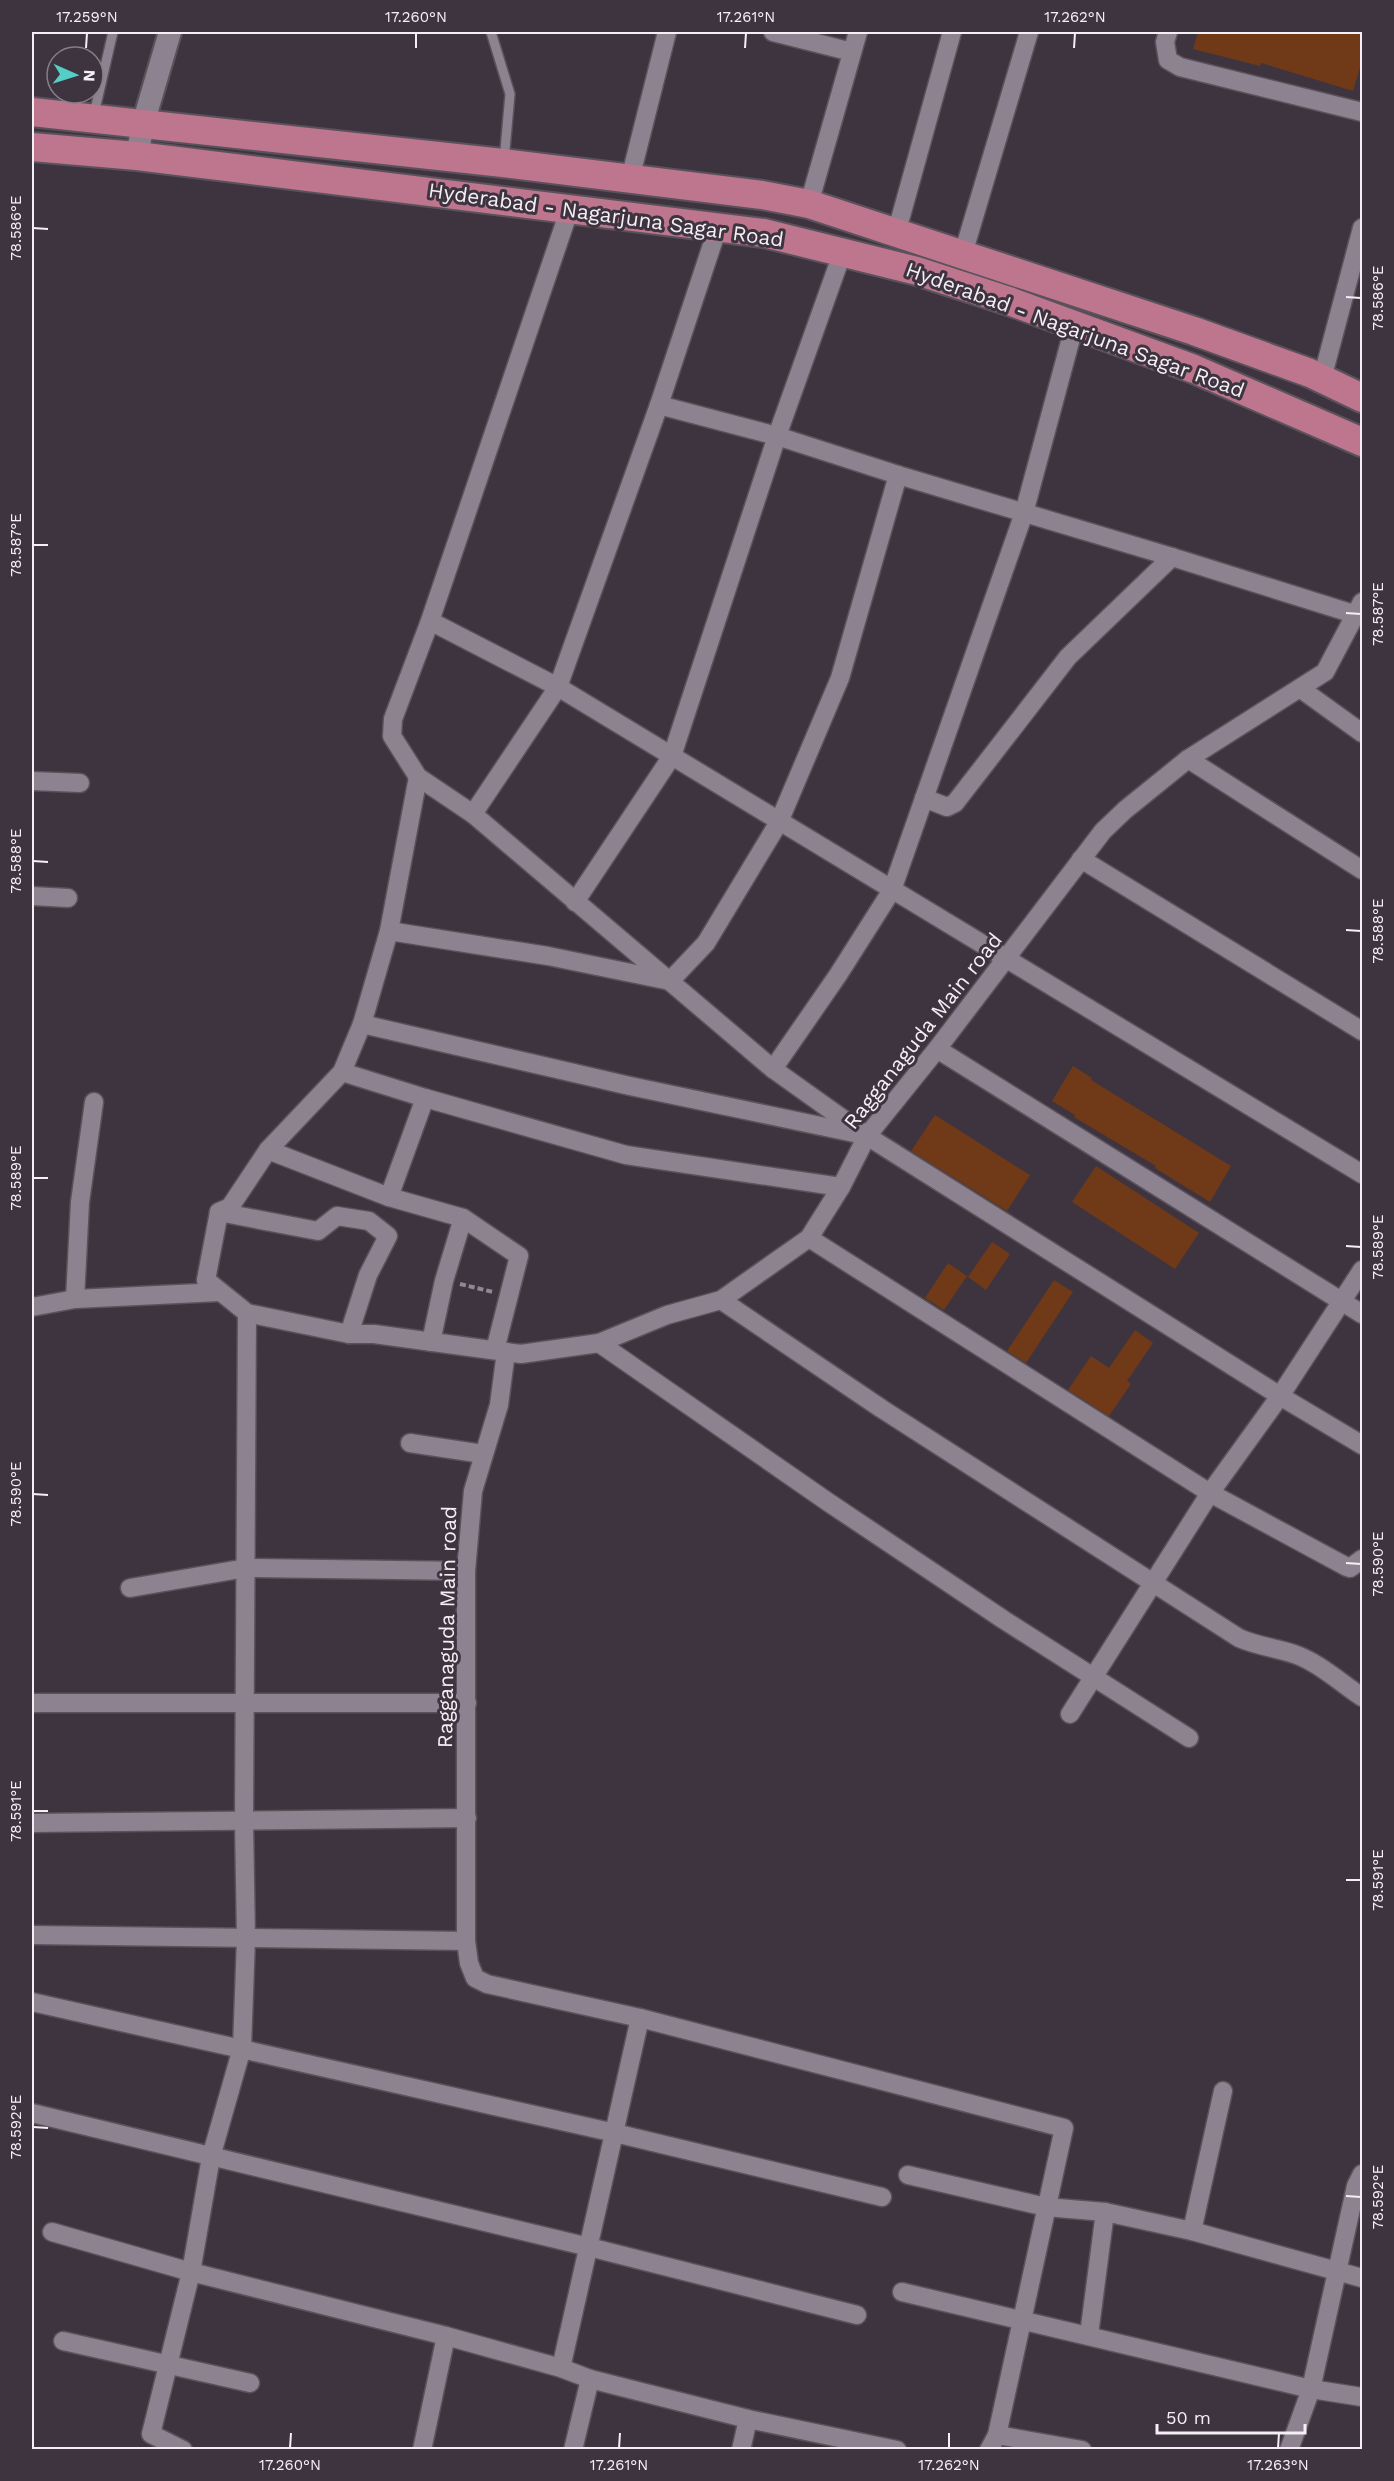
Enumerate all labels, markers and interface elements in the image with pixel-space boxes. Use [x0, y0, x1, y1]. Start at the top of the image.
text: 17.259°N [56, 8, 118, 26]
text: 17.260°N [385, 8, 447, 26]
text: 17.261°N [717, 8, 775, 26]
text: 17.262°N [1044, 8, 1106, 26]
north arrow [45, 45, 105, 105]
text: N [80, 69, 99, 82]
street label: Hyderabad - Nagarjuna Sagar Road [427, 177, 785, 252]
text: 78.586°E [7, 196, 25, 260]
street label: Hyderabad - Nagarjuna Sagar Road [902, 256, 1248, 403]
text: 78.586°E [1369, 266, 1387, 330]
text: 78.587°E [7, 513, 25, 577]
text: 78.587°E [1369, 582, 1387, 646]
text: 78.588°E [7, 828, 25, 894]
text: 78.588°E [1369, 898, 1387, 964]
street label: Ragganaguda Main road [838, 928, 1007, 1134]
text: 78.589°E [7, 1145, 25, 1211]
text: 78.589°E [1369, 1214, 1387, 1280]
text: 78.590°E [7, 1461, 25, 1527]
street label: Ragganaguda Main road [432, 1506, 461, 1748]
text: 78.590°E [1369, 1531, 1387, 1597]
text: 78.591°E [7, 1780, 25, 1842]
text: 78.591°E [1369, 1849, 1387, 1911]
text: 78.592°E [7, 2095, 25, 2159]
text: 78.592°E [1369, 2165, 1387, 2229]
scale bar [1157, 2397, 1306, 2435]
text: 50 m [1166, 2407, 1211, 2428]
text: 17.260°N [259, 2456, 321, 2474]
text: 17.261°N [590, 2456, 648, 2474]
text: 17.262°N [918, 2456, 980, 2474]
text: 17.263°N [1247, 2456, 1309, 2474]

